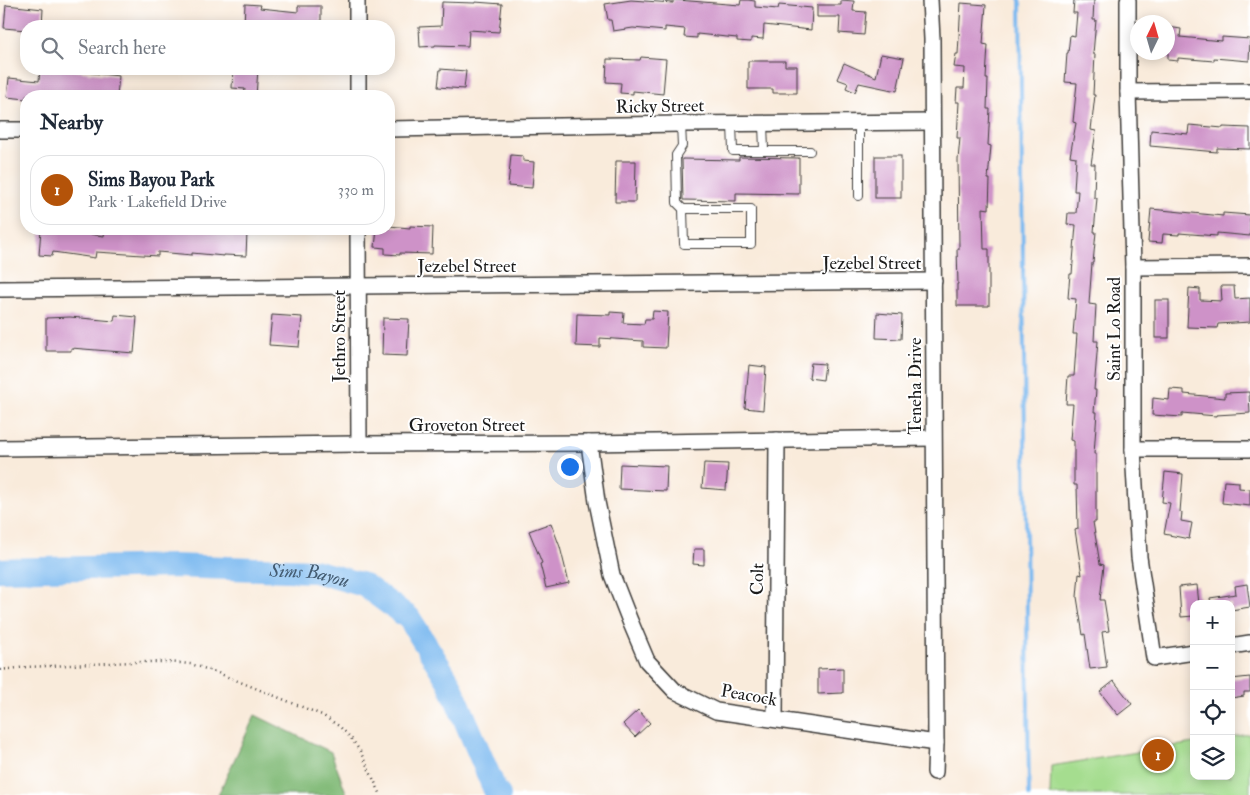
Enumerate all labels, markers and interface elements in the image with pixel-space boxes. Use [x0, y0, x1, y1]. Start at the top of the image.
north arrow [1130, 15, 1175, 60]
search box [20, 20, 395, 75]
icon: search [38, 34, 66, 62]
text: Search here [78, 36, 166, 60]
street label: Ricky Street [616, 94, 705, 119]
text: Nearby [40, 109, 103, 136]
text: Sims Bayou Park [88, 168, 215, 192]
text: 1 [54, 180, 60, 200]
text: 330 m [338, 180, 374, 200]
text: Park · Lakefield Drive [88, 192, 227, 212]
street label: Jezebel Street [822, 252, 922, 275]
street label: Jezebel Street [417, 255, 517, 278]
street label: Saint Lo Road [1103, 277, 1126, 381]
street label: Jethro Street [328, 290, 351, 383]
street label: Teneha Drive [904, 337, 927, 435]
street label: Groveton Street [409, 414, 525, 437]
your location [557, 454, 583, 480]
water label: Sims Bayou [268, 558, 352, 593]
street label: Colt [746, 563, 769, 595]
map controls [1190, 600, 1235, 780]
button: + [1190, 600, 1235, 645]
button: − [1190, 645, 1235, 690]
street label: Peacock [719, 679, 779, 712]
button: locate [1190, 690, 1235, 735]
button: layers [1190, 735, 1235, 780]
pin: 1 [1142, 736, 1174, 774]

